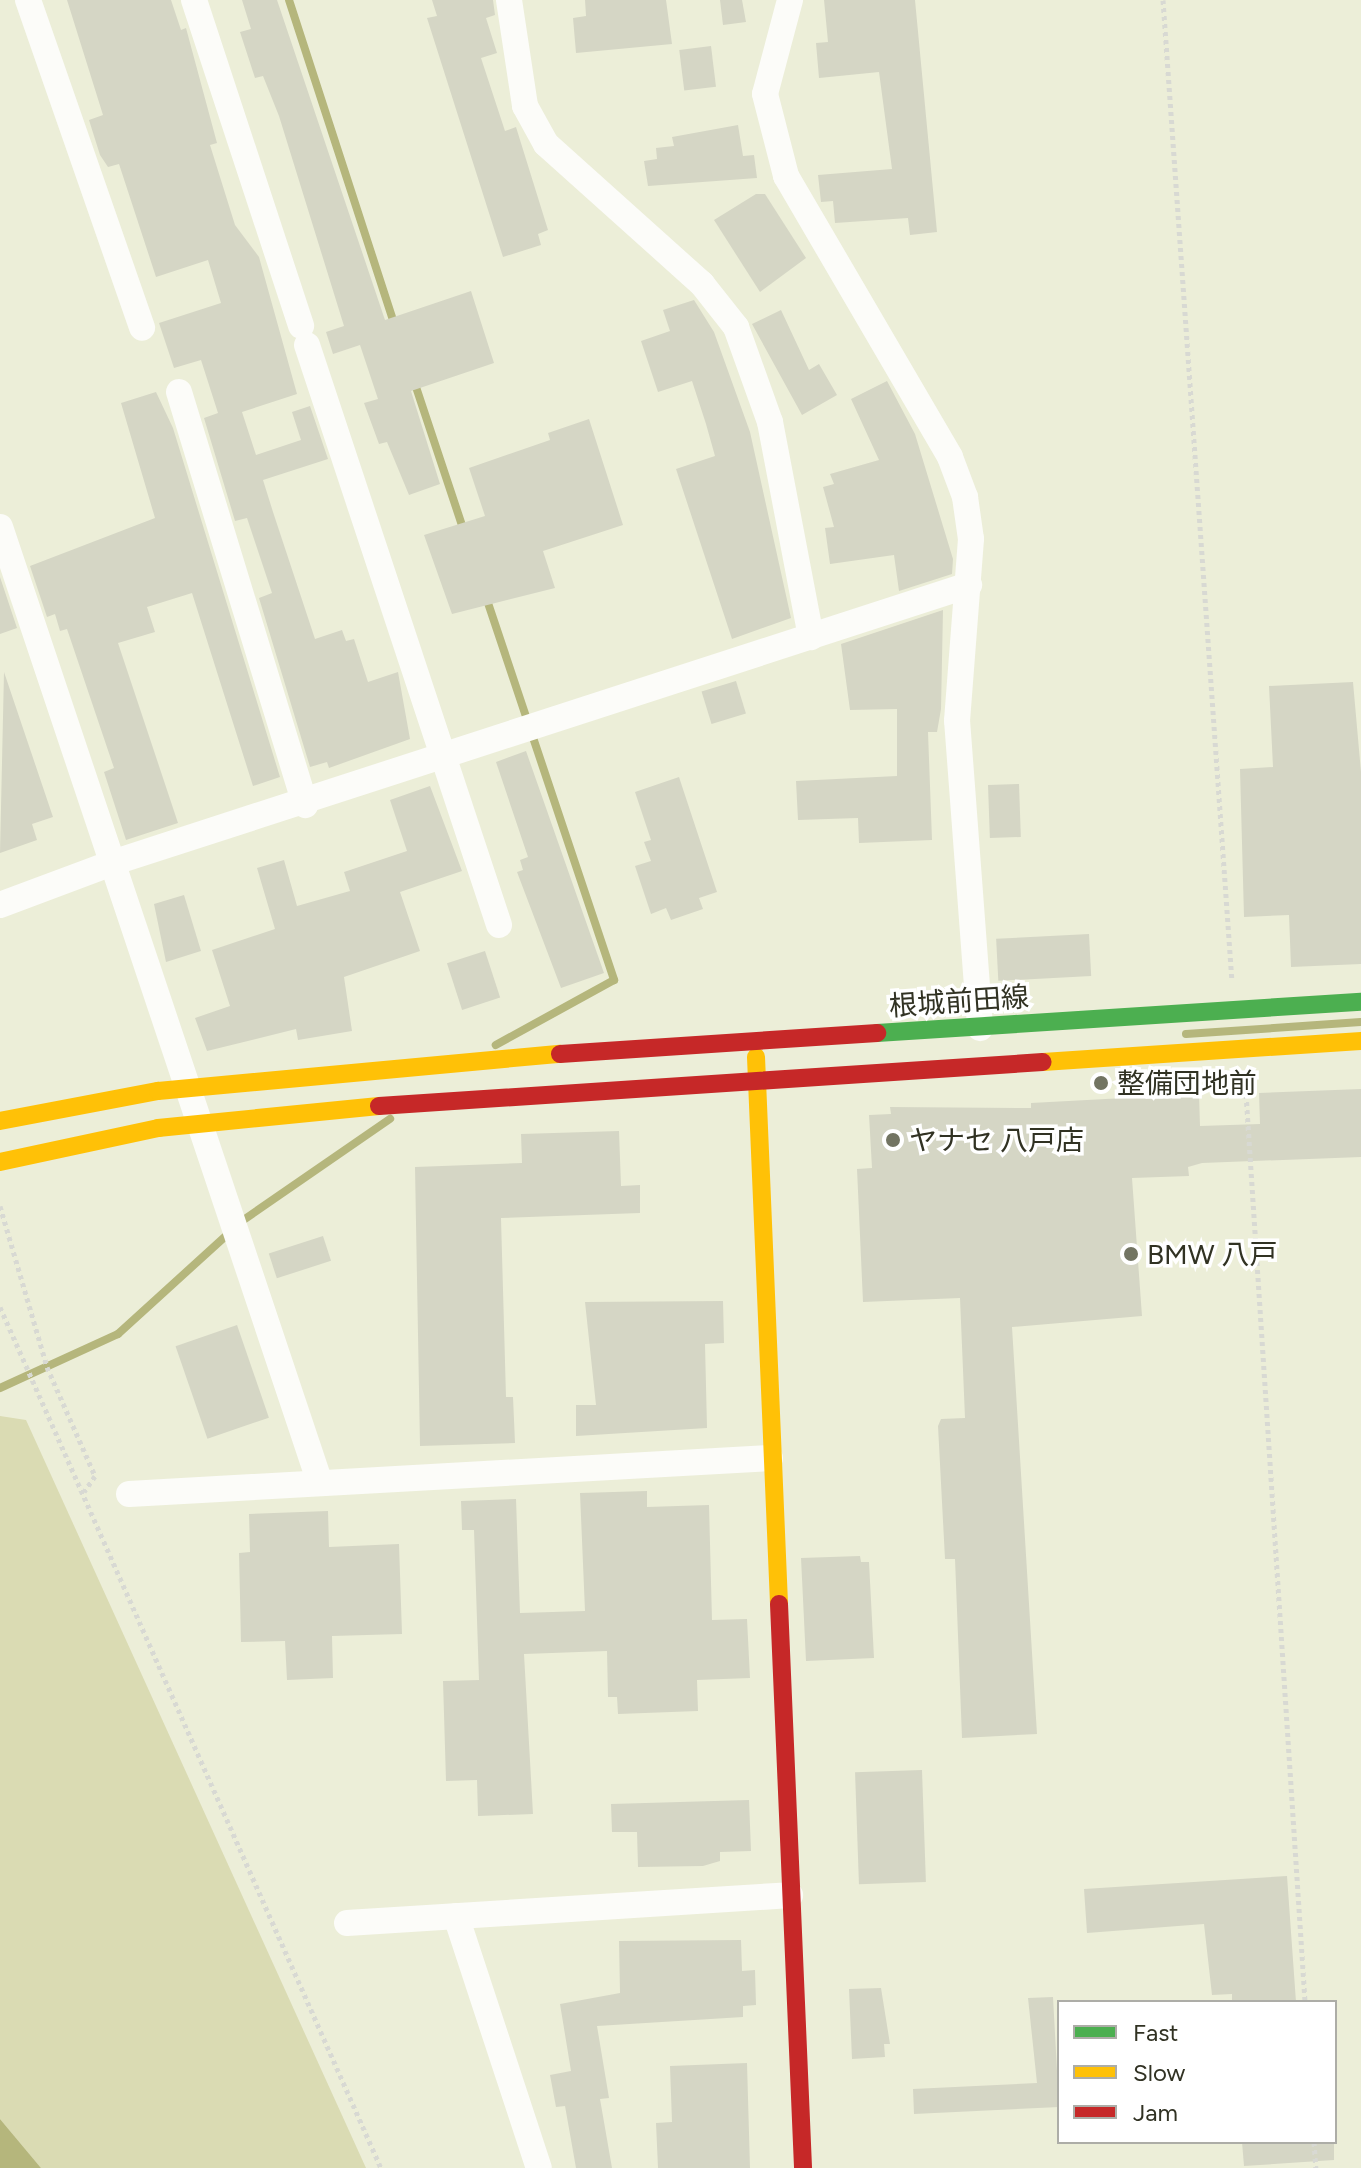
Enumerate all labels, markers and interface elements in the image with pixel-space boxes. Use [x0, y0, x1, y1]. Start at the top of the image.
street label: 根城前田線 [888, 979, 1030, 1023]
place label: 整備団地前 [1117, 1066, 1257, 1100]
marker: 整備団地前 [1092, 1074, 1110, 1092]
place label: ヤナセ 八戸店 [909, 1123, 1084, 1157]
marker: ヤナセ 八戸店 [884, 1131, 902, 1149]
place label: BMW 八戸 [1147, 1237, 1278, 1271]
marker: BMW 八戸 [1122, 1245, 1140, 1263]
legend [1057, 2000, 1337, 2144]
text: Fast [1133, 2018, 1178, 2047]
text: Slow [1133, 2058, 1185, 2087]
text: Jam [1133, 2098, 1178, 2127]

